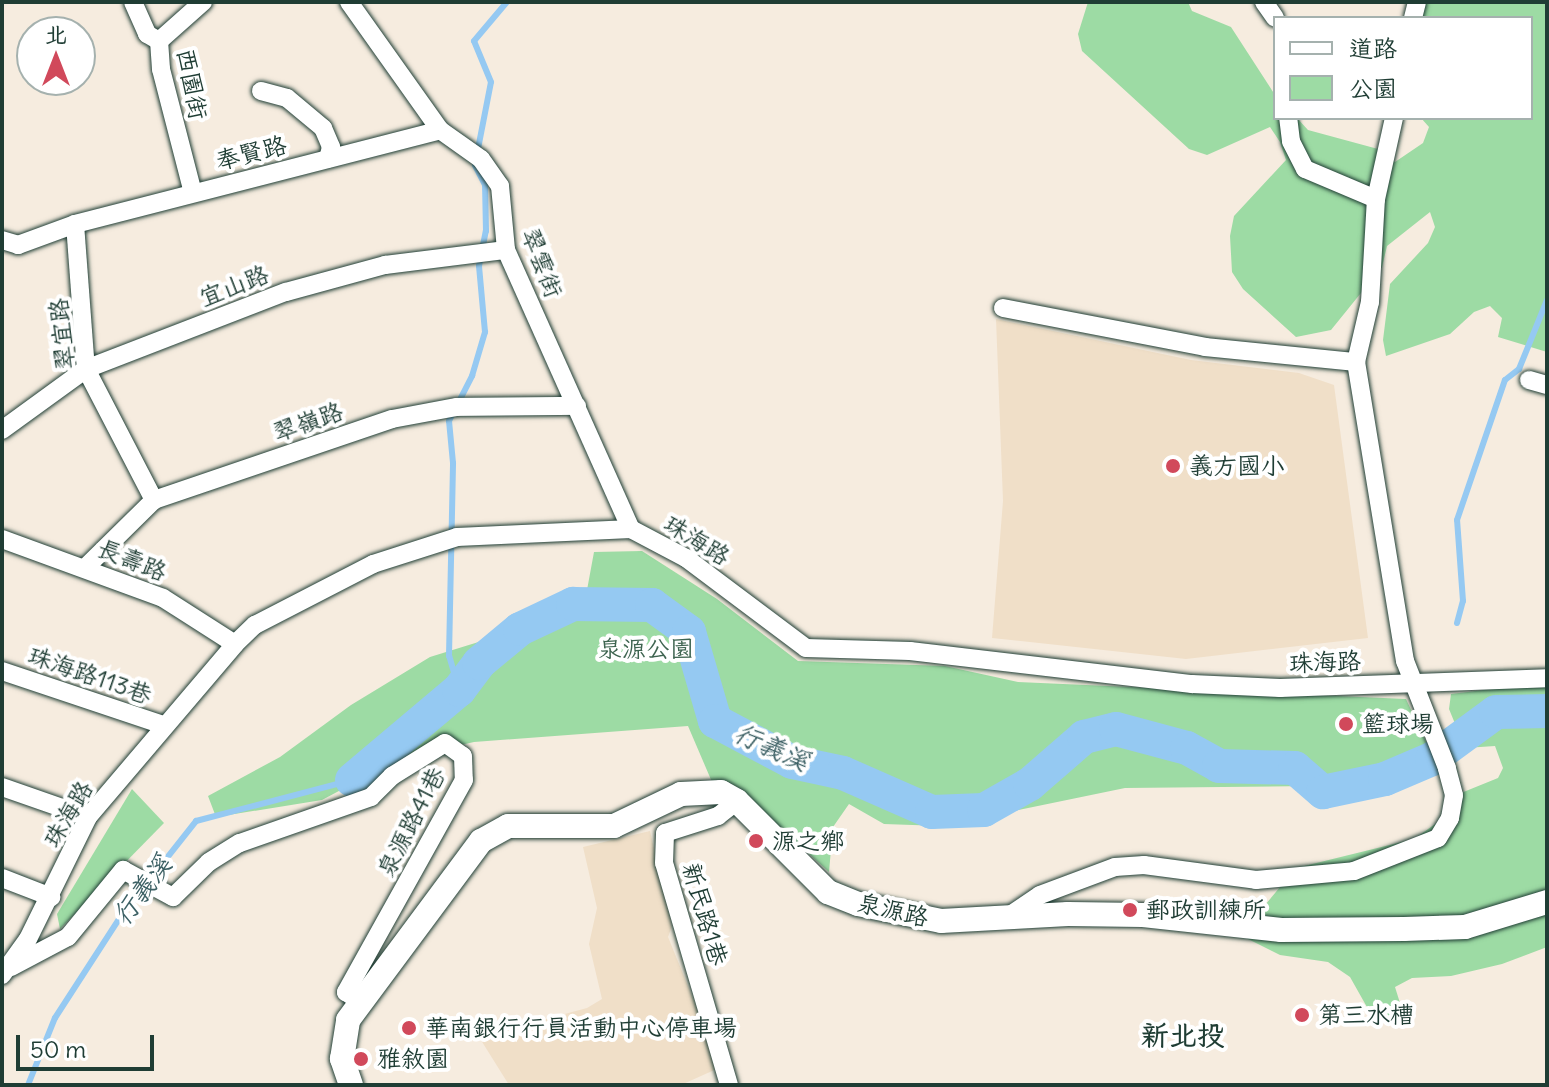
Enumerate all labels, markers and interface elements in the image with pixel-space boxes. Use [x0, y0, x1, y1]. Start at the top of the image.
north arrow [16, 16, 96, 96]
legend [1273, 16, 1533, 120]
text: 北 [45, 20, 67, 48]
text: 道路 [1349, 33, 1397, 63]
street label: 西園街 [171, 46, 213, 122]
text: 公園 [1349, 73, 1397, 103]
street label: 奉賢路 [213, 130, 289, 176]
street label: 翠雲街 [516, 224, 568, 302]
street label: 宜山路 [195, 260, 273, 312]
street label: 翠宜路 [44, 297, 80, 371]
street label: 翠嶺路 [269, 397, 347, 447]
place label: 義方國小 [1189, 452, 1285, 480]
marker: 義方國小 [1164, 457, 1182, 475]
street label: 珠海路 [659, 509, 735, 571]
street label: 長壽路 [93, 533, 171, 587]
park label: 泉源公園 [598, 635, 694, 663]
street label: 珠海路113巷 [24, 640, 156, 710]
street label: 珠海路 [1289, 646, 1361, 678]
place label: 籃球場 [1362, 710, 1434, 738]
marker: 籃球場 [1337, 715, 1355, 733]
water label: 行義溪 [730, 717, 814, 777]
street label: 泉源路41巷 [371, 762, 451, 882]
street label: 珠海路 [37, 776, 99, 852]
place label: 源之鄉 [772, 827, 844, 855]
marker: 源之鄉 [747, 832, 765, 850]
water label: 行義溪 [106, 849, 178, 931]
street label: 新民路1巷 [677, 859, 733, 969]
street label: 泉源路 [855, 888, 931, 932]
place label: 郵政訓練所 [1146, 896, 1266, 924]
marker: 郵政訓練所 [1121, 901, 1139, 919]
place label: 第三水槽 [1318, 1001, 1414, 1029]
marker: 第三水槽 [1293, 1006, 1311, 1024]
place label: 華南銀行行員活動中心停車場 [425, 1014, 737, 1042]
district label: 新北投 [1141, 1018, 1225, 1052]
scale bar [20, 1019, 158, 1069]
marker: 華南銀行行員活動中心停車場 [400, 1019, 418, 1037]
text: 50 m [30, 1034, 86, 1064]
place label: 雅敘園 [377, 1045, 449, 1073]
marker: 雅敘園 [352, 1050, 370, 1068]

